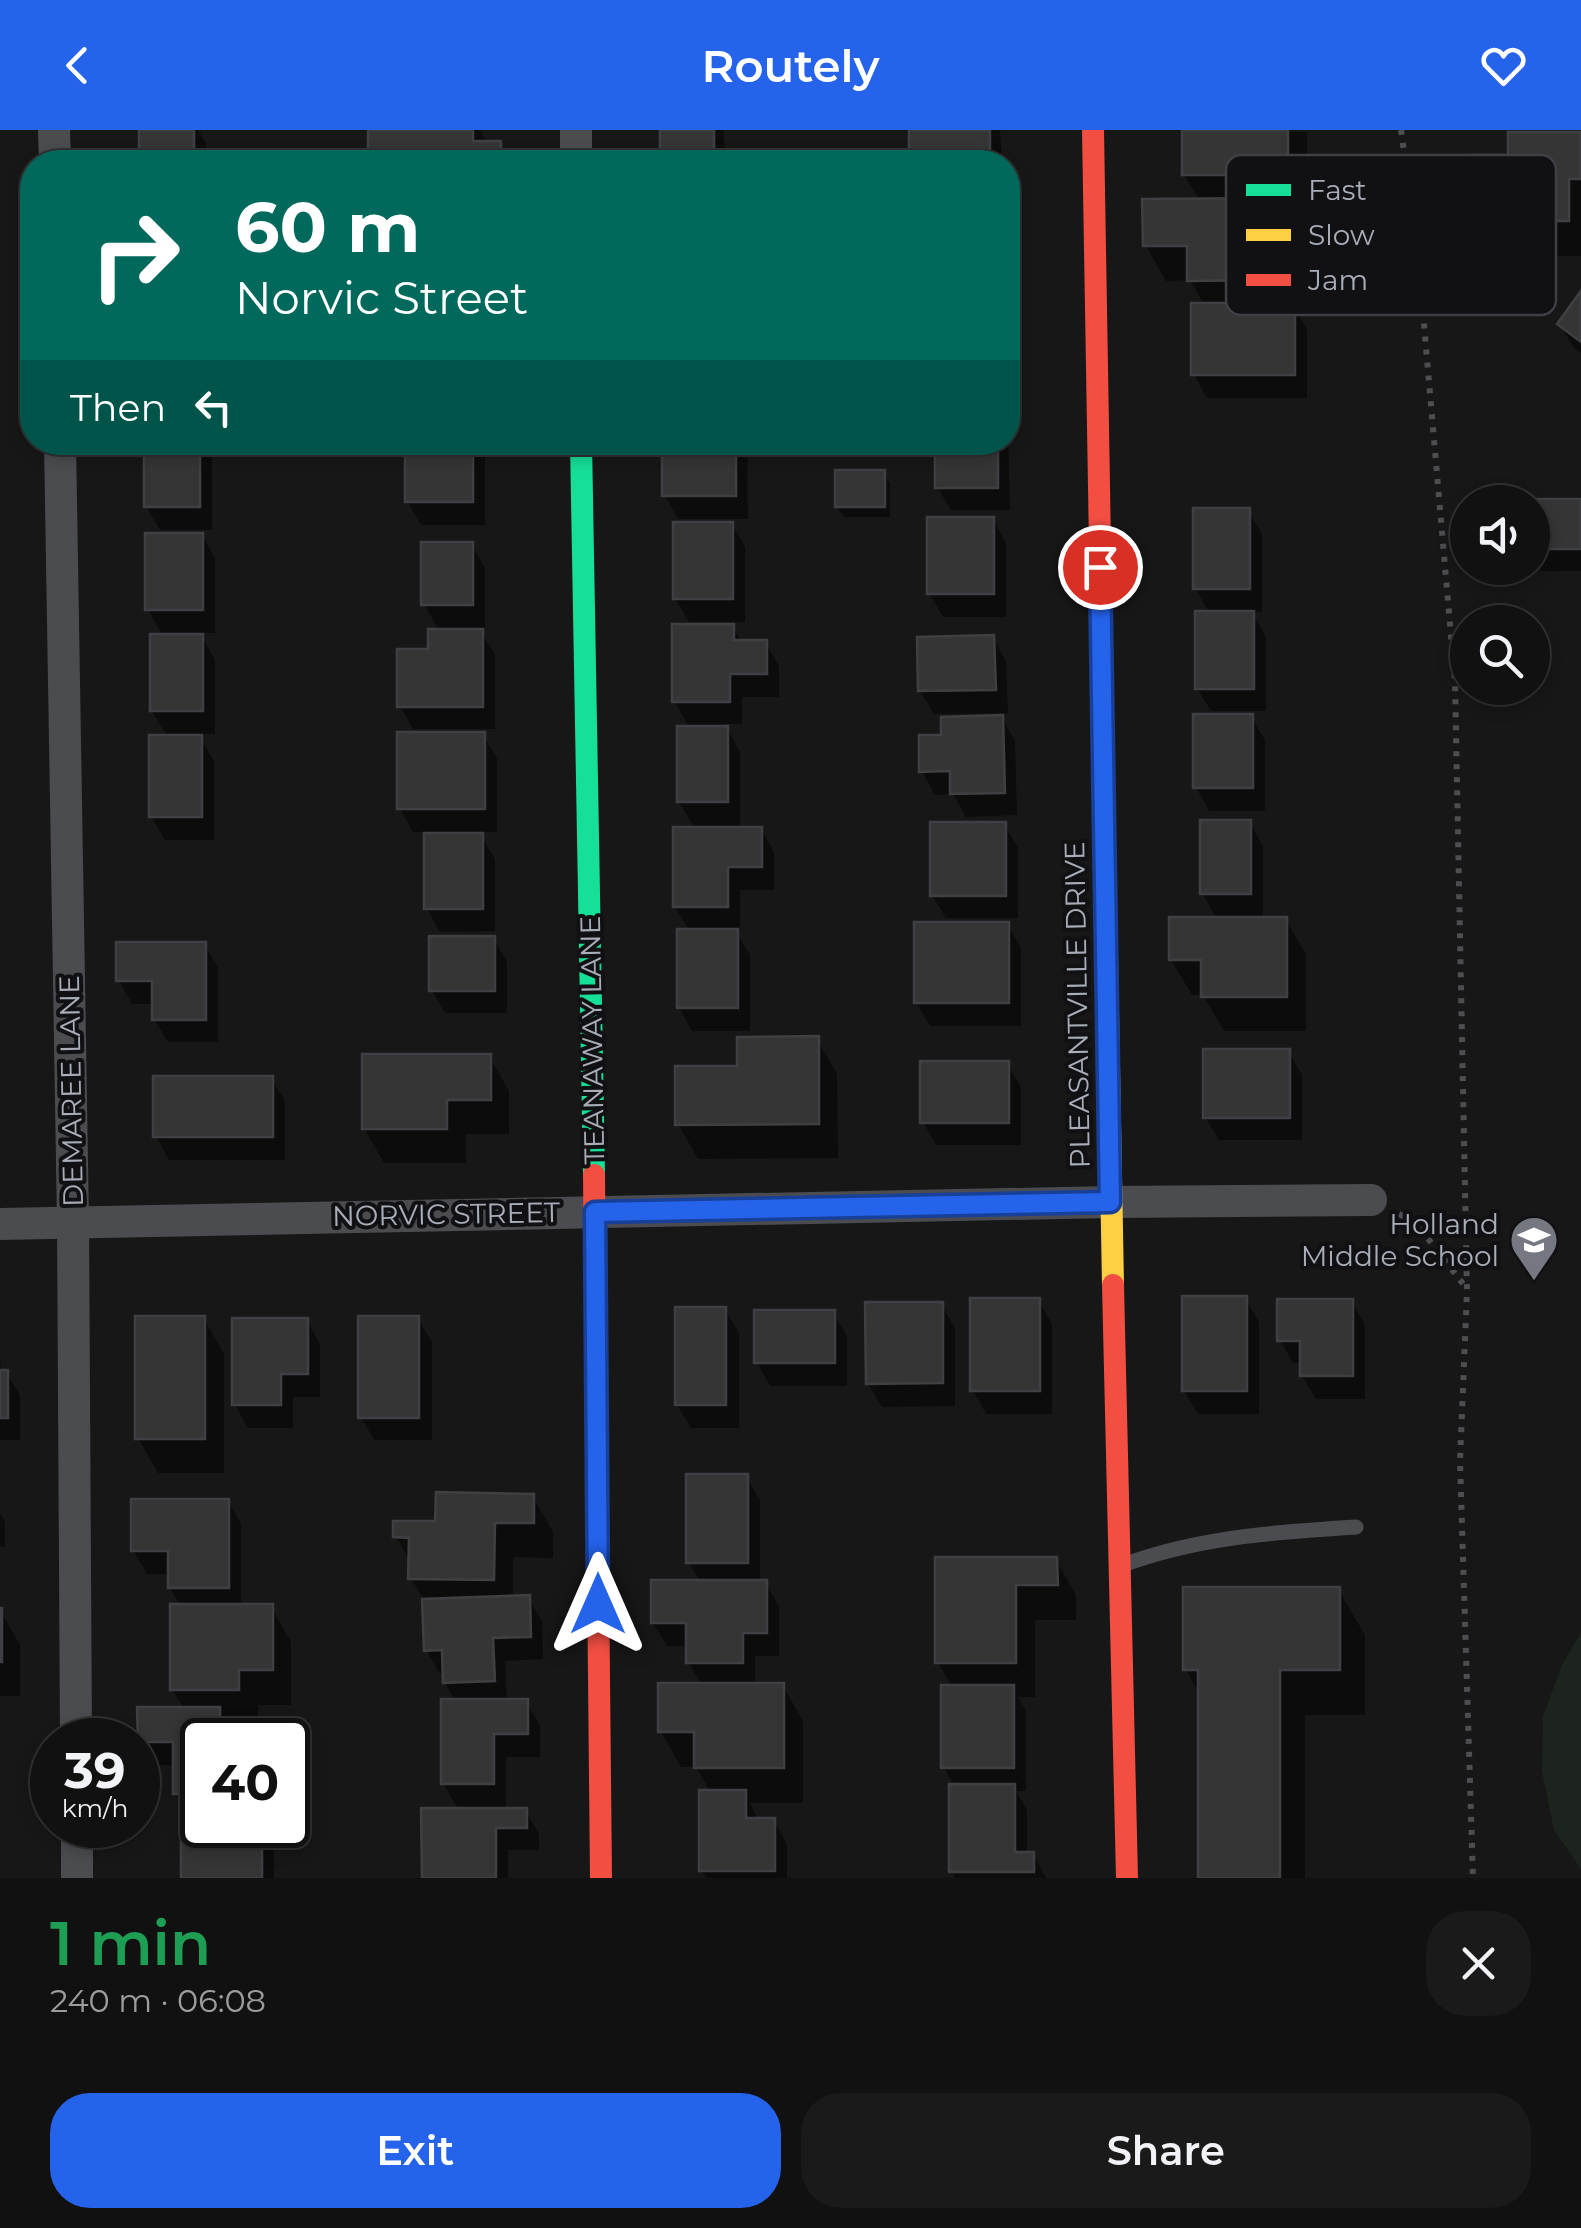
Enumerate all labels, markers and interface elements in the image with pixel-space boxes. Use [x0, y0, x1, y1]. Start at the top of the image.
icon: back [50, 38, 105, 93]
text: Routely [702, 38, 879, 93]
icon: heart [1476, 38, 1531, 93]
legend [1226, 155, 1556, 315]
text: Fast [1308, 173, 1367, 207]
text: 60 m [235, 184, 420, 270]
icon: right [70, 190, 200, 320]
text: Slow [1308, 218, 1375, 252]
text: Jam [1307, 263, 1368, 297]
text: Norvic Street [235, 270, 528, 325]
icon: left [186, 380, 241, 435]
text: Then [70, 384, 166, 431]
map controls [1450, 485, 1550, 705]
button: sound [1450, 485, 1550, 585]
pin [1058, 525, 1143, 610]
icon: arrive [1073, 540, 1128, 595]
button: search [1450, 605, 1550, 705]
street label: PLEASANTVILLE DRIVE [1057, 841, 1097, 1169]
street label: TEANAWAY LANE [573, 915, 611, 1165]
street label: DEMAREE LANE [52, 975, 90, 1207]
street label: NORVIC STREET [332, 1195, 560, 1233]
place label: Holland Middle School [1301, 1207, 1499, 1273]
school or university icon: Holland Middle School [1508, 1214, 1560, 1282]
position arrow [546, 1552, 650, 1656]
speed limit sign: 40 [180, 1718, 310, 1848]
text: 39 [64, 1740, 126, 1801]
text: km/h [62, 1793, 128, 1823]
text: 1 min [50, 1907, 211, 1980]
button: close [1426, 1911, 1531, 2016]
text: 240 m · 06:08 [50, 1981, 266, 2020]
button: Exit [50, 2093, 781, 2208]
button: Share [801, 2093, 1531, 2208]

